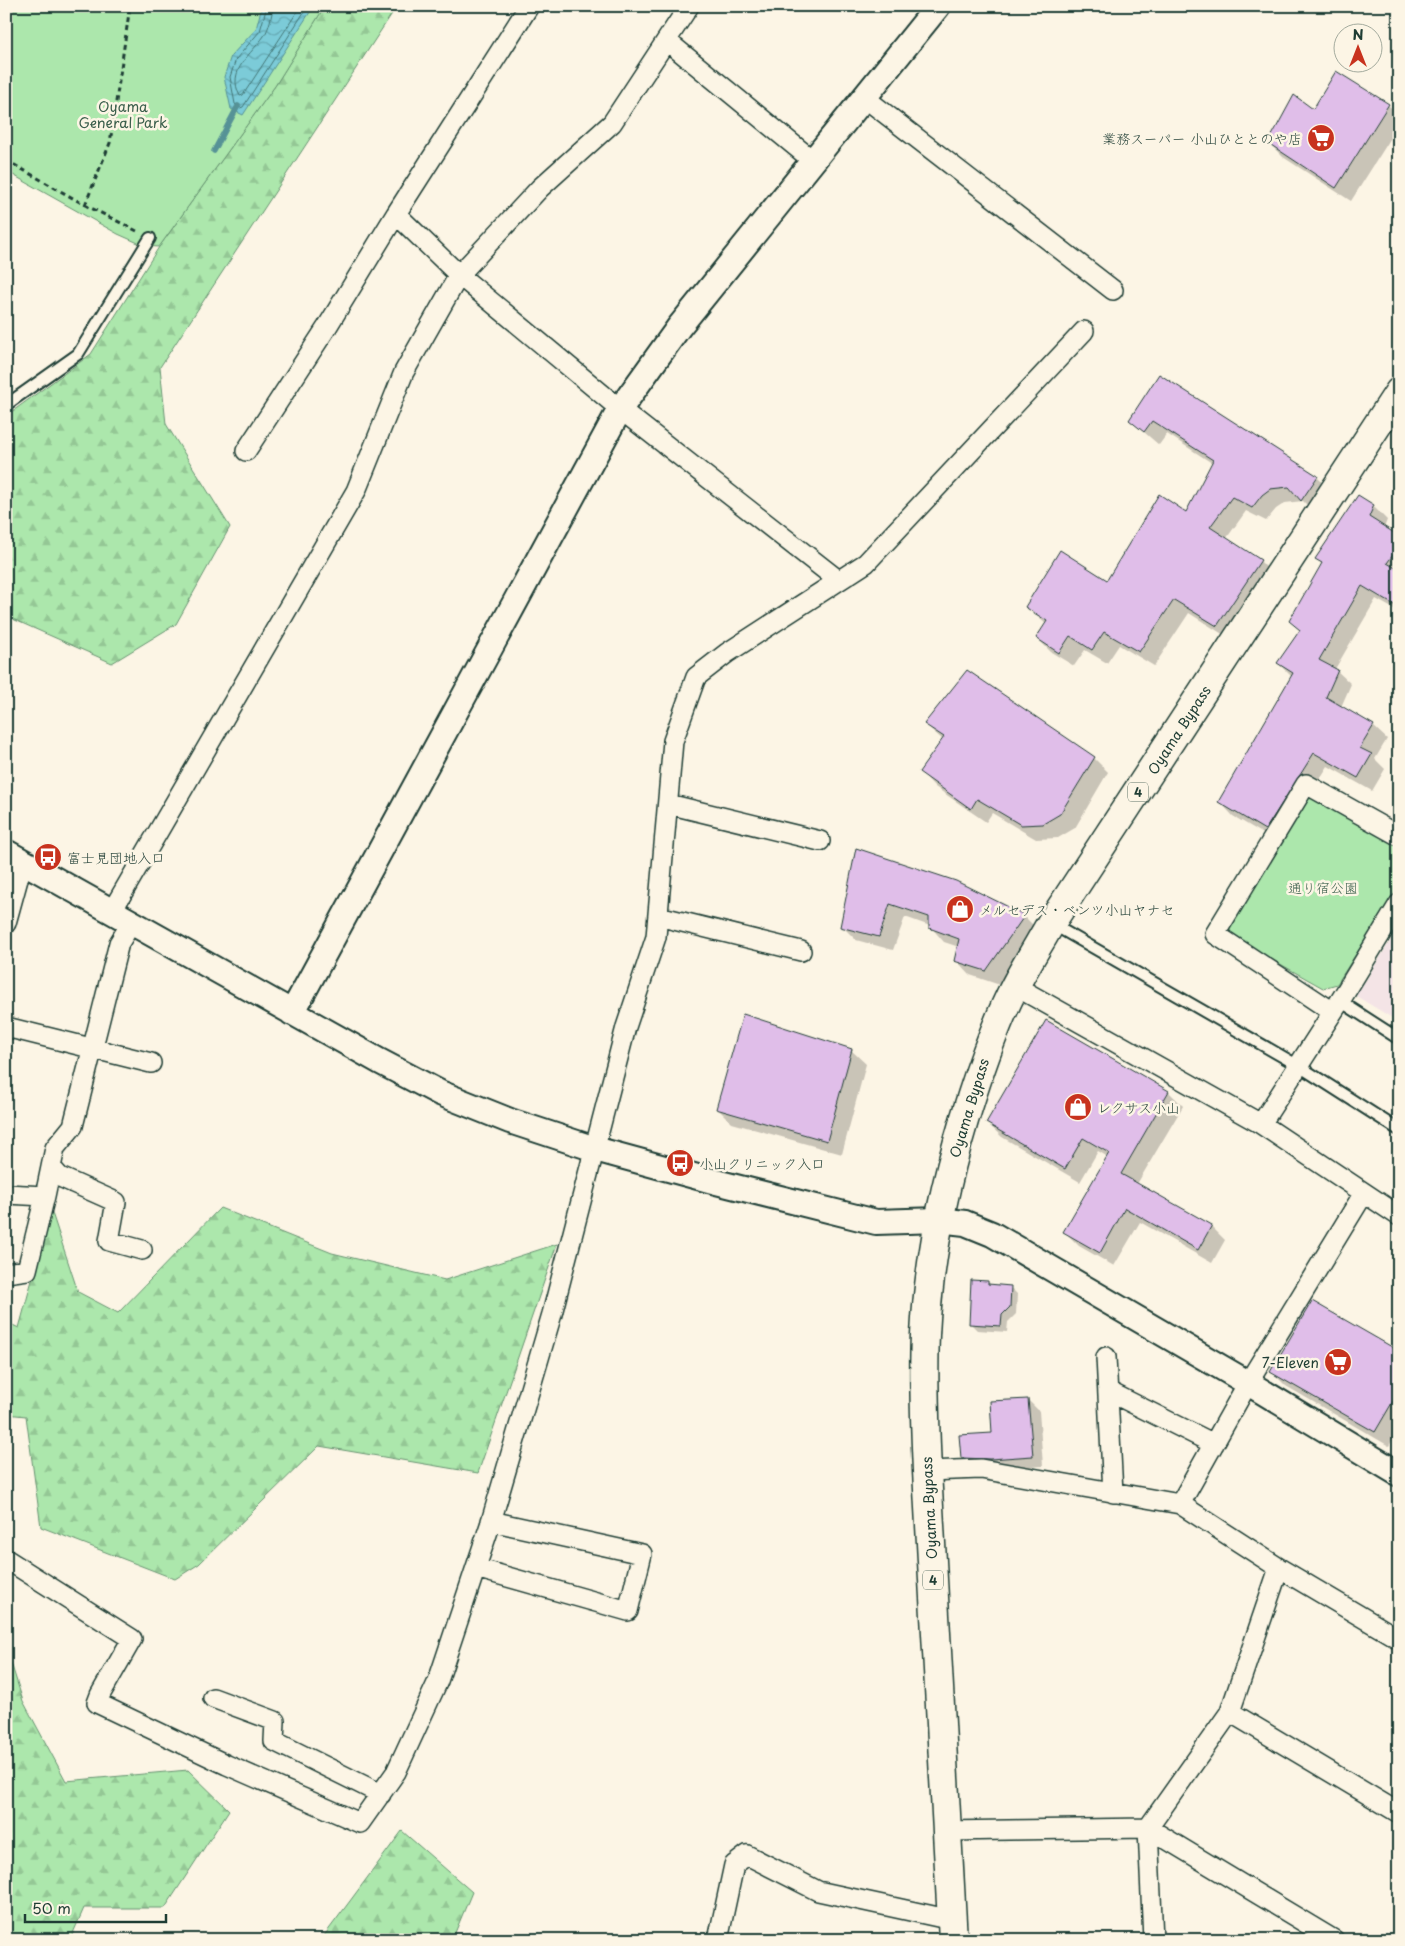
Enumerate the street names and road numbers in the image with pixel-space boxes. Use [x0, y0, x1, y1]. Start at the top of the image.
street label: Oyama Bypass [1142, 681, 1216, 779]
road number: 4 [1128, 782, 1148, 802]
street label: Oyama Bypass [944, 1055, 994, 1160]
street label: Oyama Bypass [916, 1456, 942, 1560]
road number: 4 [923, 1570, 943, 1590]

